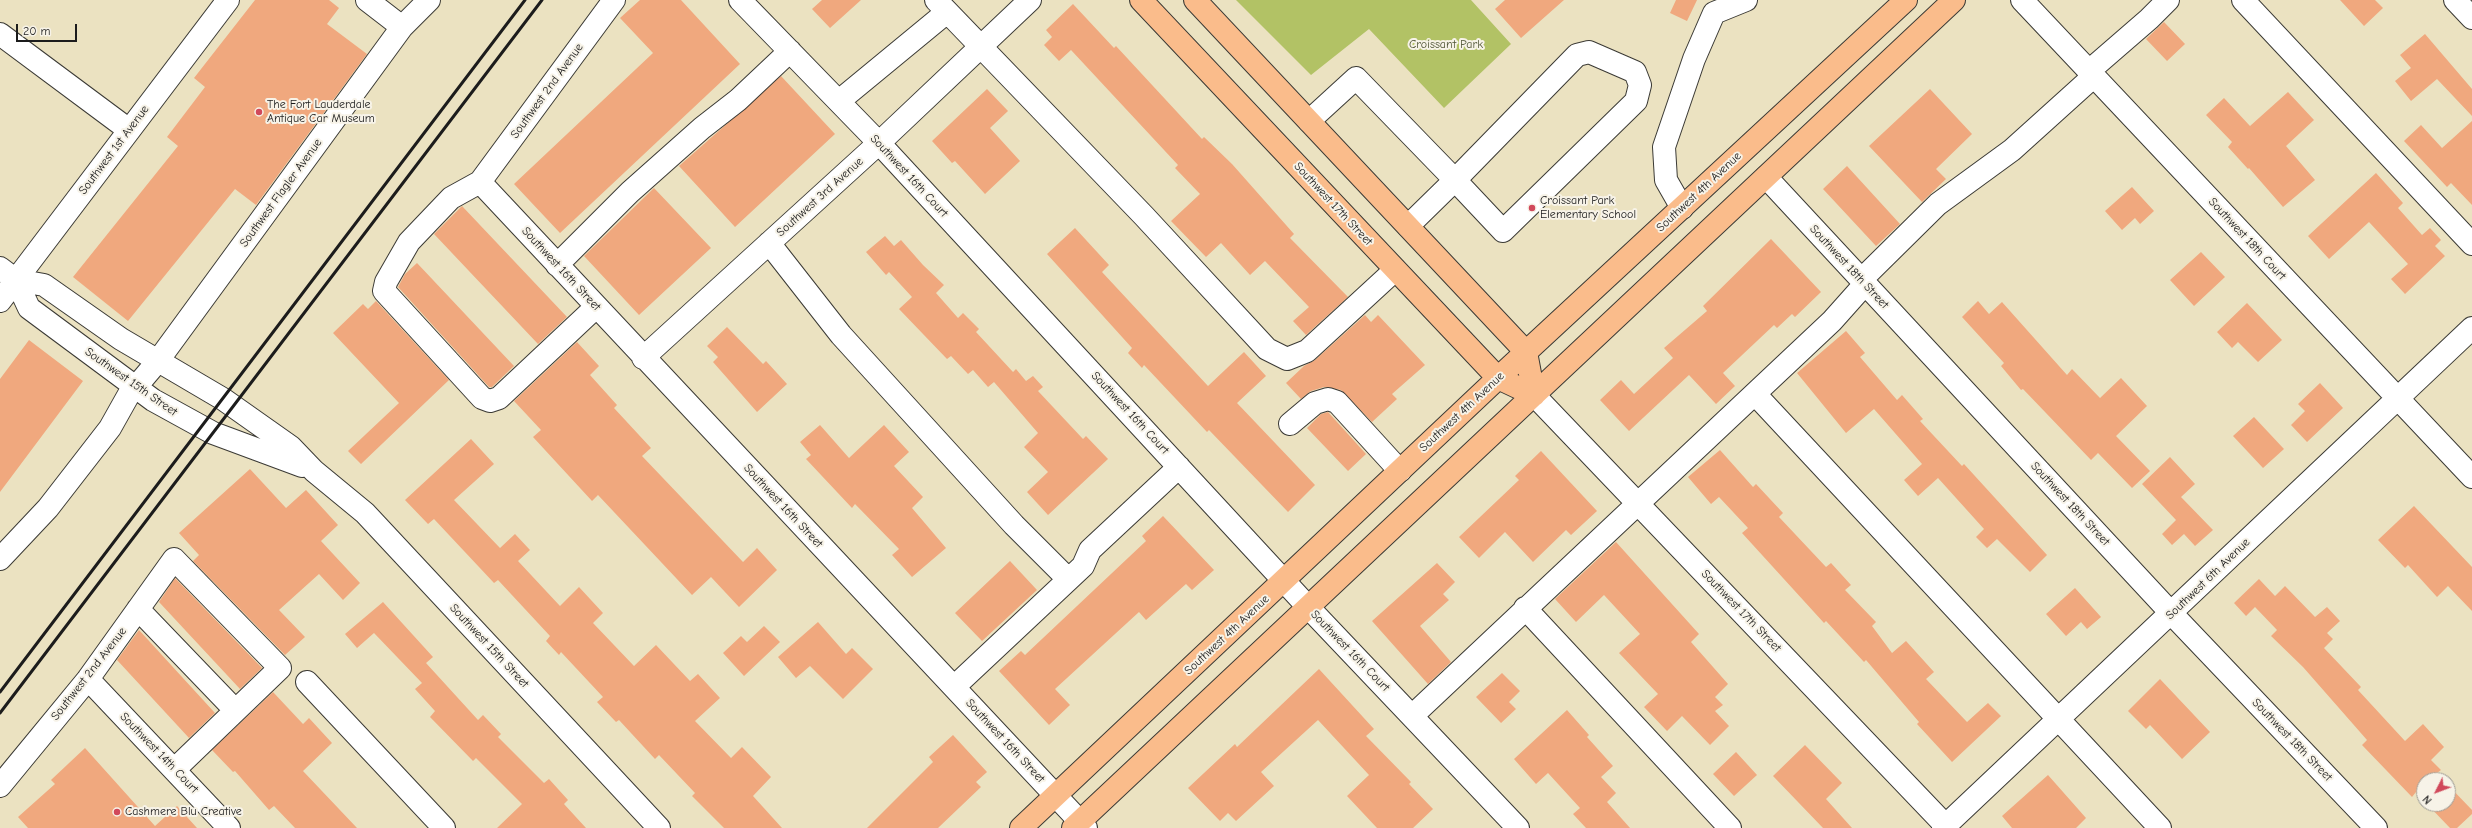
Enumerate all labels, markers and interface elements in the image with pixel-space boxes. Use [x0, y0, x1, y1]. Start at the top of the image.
scale bar [18, 16, 79, 42]
text: 20 m [23, 24, 51, 38]
park label: Croissant Park [1409, 38, 1483, 52]
street label: Southwest 2nd Avenue [508, 41, 586, 141]
place label: The Fort Lauderdale Antique Car Museum [267, 98, 375, 126]
street label: Southwest 1st Avenue [76, 103, 152, 197]
marker: The Fort Lauderdale Antique Car Museum [254, 107, 264, 117]
street label: Southwest 16th Court [867, 132, 951, 220]
street label: Southwest Flagler Avenue [237, 136, 325, 250]
street label: Southwest 4th Avenue [1654, 149, 1744, 235]
street label: Southwest 3rd Avenue [774, 154, 866, 240]
street label: Southwest 17th Street [1291, 159, 1375, 249]
place label: Croissant Park Elementary School [1540, 194, 1636, 222]
street label: Southwest 18th Court [2205, 195, 2289, 283]
marker: Croissant Park Elementary School [1527, 203, 1537, 213]
street label: Southwest 18th Street [1806, 222, 1892, 312]
street label: Southwest 16th Street [518, 224, 604, 314]
street label: Southwest 15th Street [82, 345, 180, 419]
street label: Southwest 16th Court [1088, 369, 1172, 457]
street label: Southwest 4th Avenue [1417, 369, 1507, 455]
street label: Southwest 18th Street [2027, 459, 2113, 549]
street label: Southwest 16th Street [740, 461, 826, 551]
street label: Southwest 6th Avenue [2163, 535, 2253, 623]
street label: Southwest 17th Street [1698, 567, 1784, 655]
street label: Southwest 4th Avenue [1182, 592, 1272, 678]
street label: Southwest 15th Street [446, 601, 532, 691]
street label: Southwest 16th Court [1307, 607, 1393, 695]
street label: Southwest 2nd Avenue [48, 625, 130, 723]
street label: Southwest 16th Street [962, 696, 1048, 786]
street label: Southwest 18th Street [2249, 696, 2335, 784]
street label: Southwest 14th Court [117, 710, 201, 796]
north arrow [2416, 772, 2456, 812]
text: N [2420, 793, 2435, 807]
place label: Cashmere Blu Creative [125, 805, 242, 819]
marker: Cashmere Blu Creative [112, 807, 122, 817]

